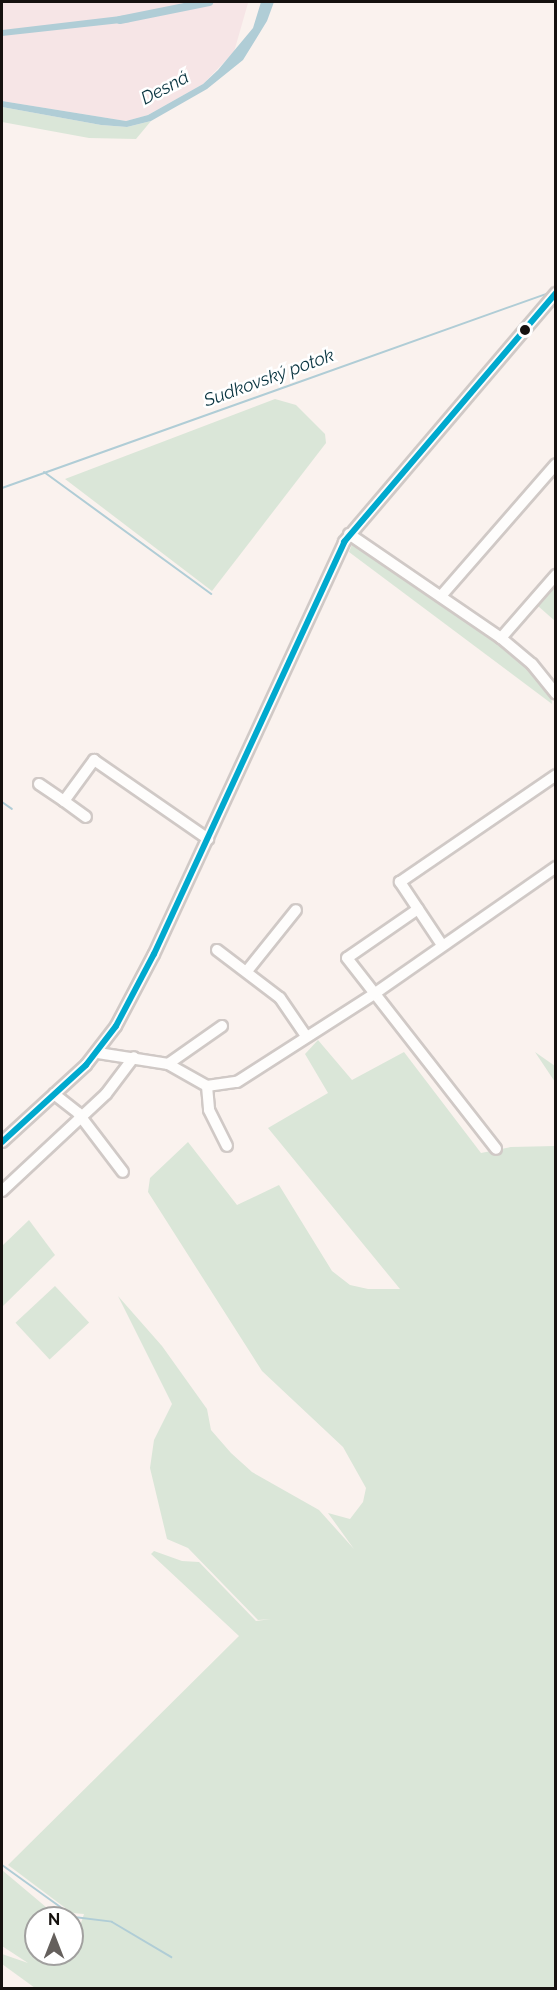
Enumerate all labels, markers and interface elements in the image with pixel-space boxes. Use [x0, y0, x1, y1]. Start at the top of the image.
water label: Desná [137, 66, 193, 110]
unlabelled marker [519, 324, 531, 336]
water label: Sudkovský potok [201, 344, 337, 412]
north arrow [24, 1906, 84, 1966]
text: N [48, 1910, 60, 1929]

